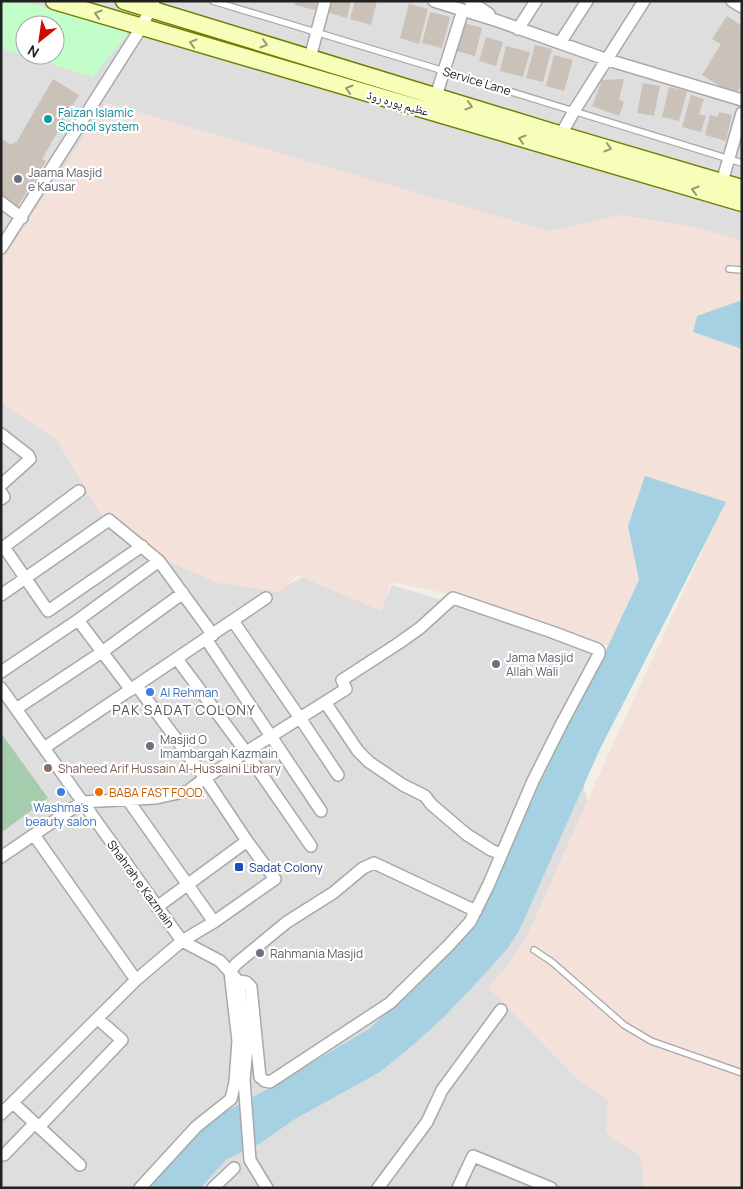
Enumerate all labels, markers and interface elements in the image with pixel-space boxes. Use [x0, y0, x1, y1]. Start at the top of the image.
one-way arrow [94, 10, 102, 20]
north arrow [15, 15, 65, 65]
one-way arrow [190, 38, 198, 48]
one-way arrow [259, 38, 267, 48]
text: N [24, 41, 42, 62]
street label: Service Lane [441, 63, 513, 99]
one-way arrow [346, 84, 354, 94]
street label: عظیم پورہ روڈ [365, 86, 431, 120]
one-way arrow [465, 101, 473, 111]
place label: Faizan Islamic School system [58, 104, 139, 135]
marker: Faizan Islamic School system [42, 113, 54, 125]
one-way arrow [519, 135, 527, 145]
one-way arrow [604, 143, 612, 153]
place label: Jaama Masjid e Kausar [28, 164, 102, 195]
marker: Jaama Masjid e Kausar [12, 173, 24, 185]
one-way arrow [691, 185, 700, 195]
place label: Jama Masjid Allah Wali [506, 649, 573, 680]
marker: Jama Masjid Allah Wali [490, 658, 502, 670]
place label: Al Rehman [160, 684, 218, 701]
marker: Al Rehman [144, 686, 156, 698]
district label: PAK SADAT COLONY [112, 700, 256, 719]
place label: Masjid O Imambargah Kazmain [160, 731, 278, 762]
marker: Masjid O Imambargah Kazmain [144, 740, 156, 752]
place label: Shaheed Arif Hussain Al-Hussaini Library [58, 760, 281, 777]
marker: Shaheed Arif Hussain Al-Hussaini Library [42, 762, 54, 774]
place label: BABA FAST FOOD. [109, 784, 205, 801]
marker: Washma's beauty salon [55, 786, 67, 798]
marker: BABA FAST FOOD. [93, 786, 105, 798]
place label: Washma's beauty salon [25, 799, 97, 830]
street label: Shahrah e Kazmain [103, 837, 179, 931]
place label: Sadat Colony [249, 859, 324, 876]
marker: Sadat Colony [233, 861, 245, 873]
place label: Rahmania Masjid [270, 945, 363, 962]
marker: Rahmania Masjid [254, 947, 266, 959]

